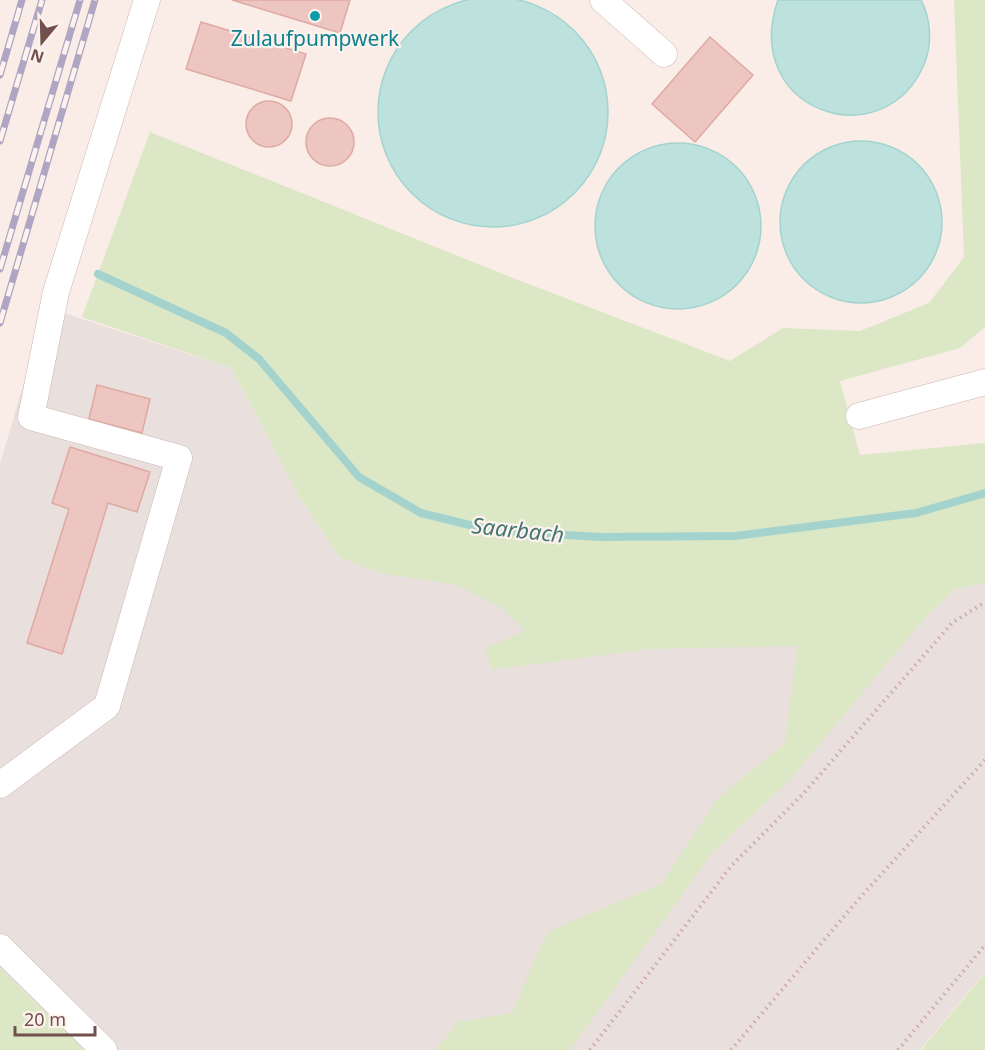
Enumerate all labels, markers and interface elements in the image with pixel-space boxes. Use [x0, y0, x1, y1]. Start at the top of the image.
marker: Zulaufpumpwerk [308, 9, 322, 23]
north arrow [12, 12, 72, 72]
place label: Zulaufpumpwerk [231, 24, 400, 52]
text: N [27, 44, 47, 69]
water label: Saarbach [470, 509, 566, 549]
scale bar [15, 999, 94, 1037]
text: 20 m [24, 1007, 66, 1031]

